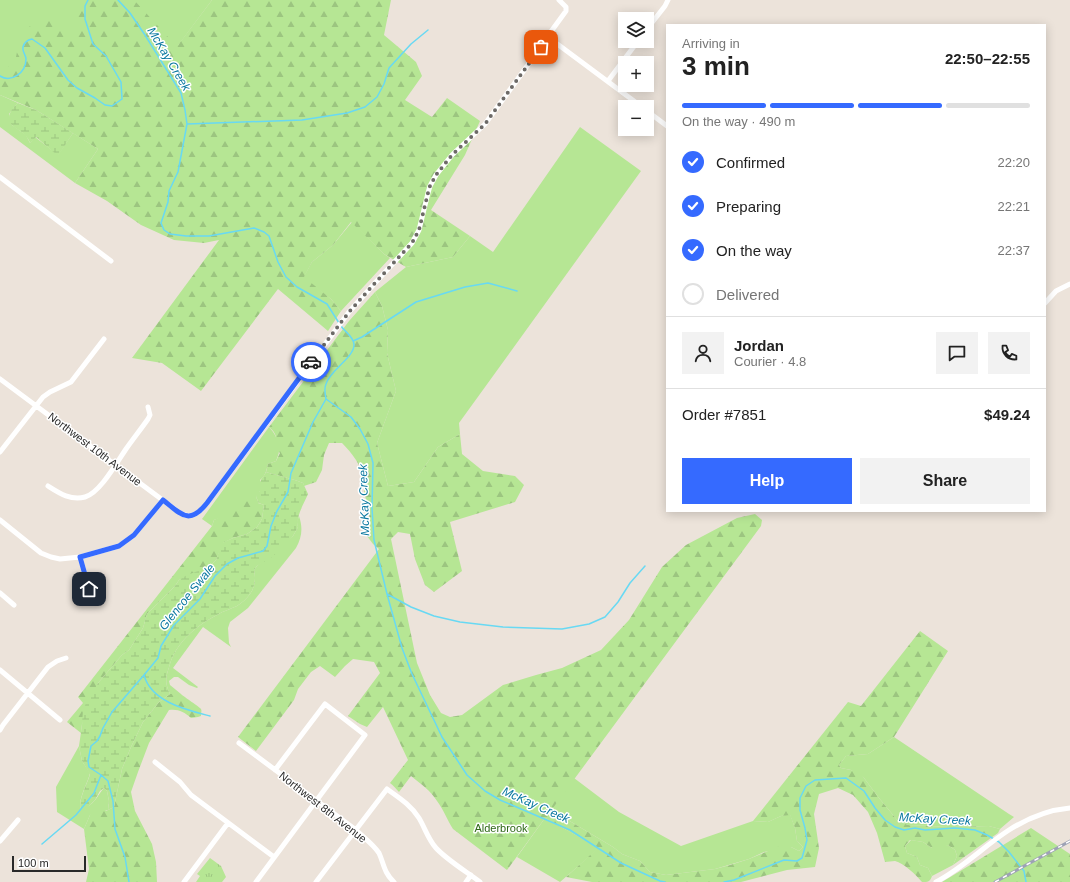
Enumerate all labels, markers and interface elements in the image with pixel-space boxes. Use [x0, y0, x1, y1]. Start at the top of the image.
map controls [618, 12, 654, 136]
button: layers [618, 12, 654, 48]
water label: McKay Creek [144, 25, 194, 94]
pin [524, 30, 558, 64]
icon: bag [530, 36, 552, 58]
text: Arriving in [682, 36, 740, 51]
text: 22:50–22:55 [945, 50, 1030, 67]
text: 3 min [682, 51, 750, 81]
button: + [618, 56, 654, 92]
button: − [618, 100, 654, 136]
text: On the way · 490 m [682, 114, 795, 129]
icon: check [682, 151, 704, 173]
text: Confirmed [716, 154, 785, 171]
text: 22:20 [997, 155, 1030, 170]
icon: check [682, 195, 704, 217]
text: Preparing [716, 198, 781, 215]
text: 22:21 [997, 199, 1030, 214]
icon: check [682, 239, 704, 261]
text: On the way [716, 242, 792, 259]
text: 22:37 [997, 243, 1030, 258]
text: Delivered [716, 286, 779, 303]
button: person [682, 332, 724, 374]
button: chat [936, 332, 978, 374]
button: phone [988, 332, 1030, 374]
text: Jordan [734, 337, 784, 354]
courier [291, 342, 331, 382]
icon: car [300, 351, 322, 373]
text: Courier · 4.8 [734, 354, 806, 369]
text: Order #7851 [682, 406, 766, 423]
text: $49.24 [984, 406, 1030, 423]
street label: Northwest 10th Avenue [46, 410, 144, 488]
button: Help [682, 458, 852, 504]
button: Share [860, 458, 1030, 504]
water label: McKay Creek [356, 463, 372, 536]
water label: Glencoe Swale [156, 561, 218, 633]
pin [72, 572, 106, 606]
icon: home [78, 578, 100, 600]
street label: Northwest 8th Avenue [277, 769, 369, 845]
water label: McKay Creek [500, 784, 573, 826]
water label: McKay Creek [899, 810, 972, 828]
park label: Alderbrook [474, 822, 528, 834]
scale bar [12, 854, 86, 873]
text: 100 m [18, 857, 49, 869]

